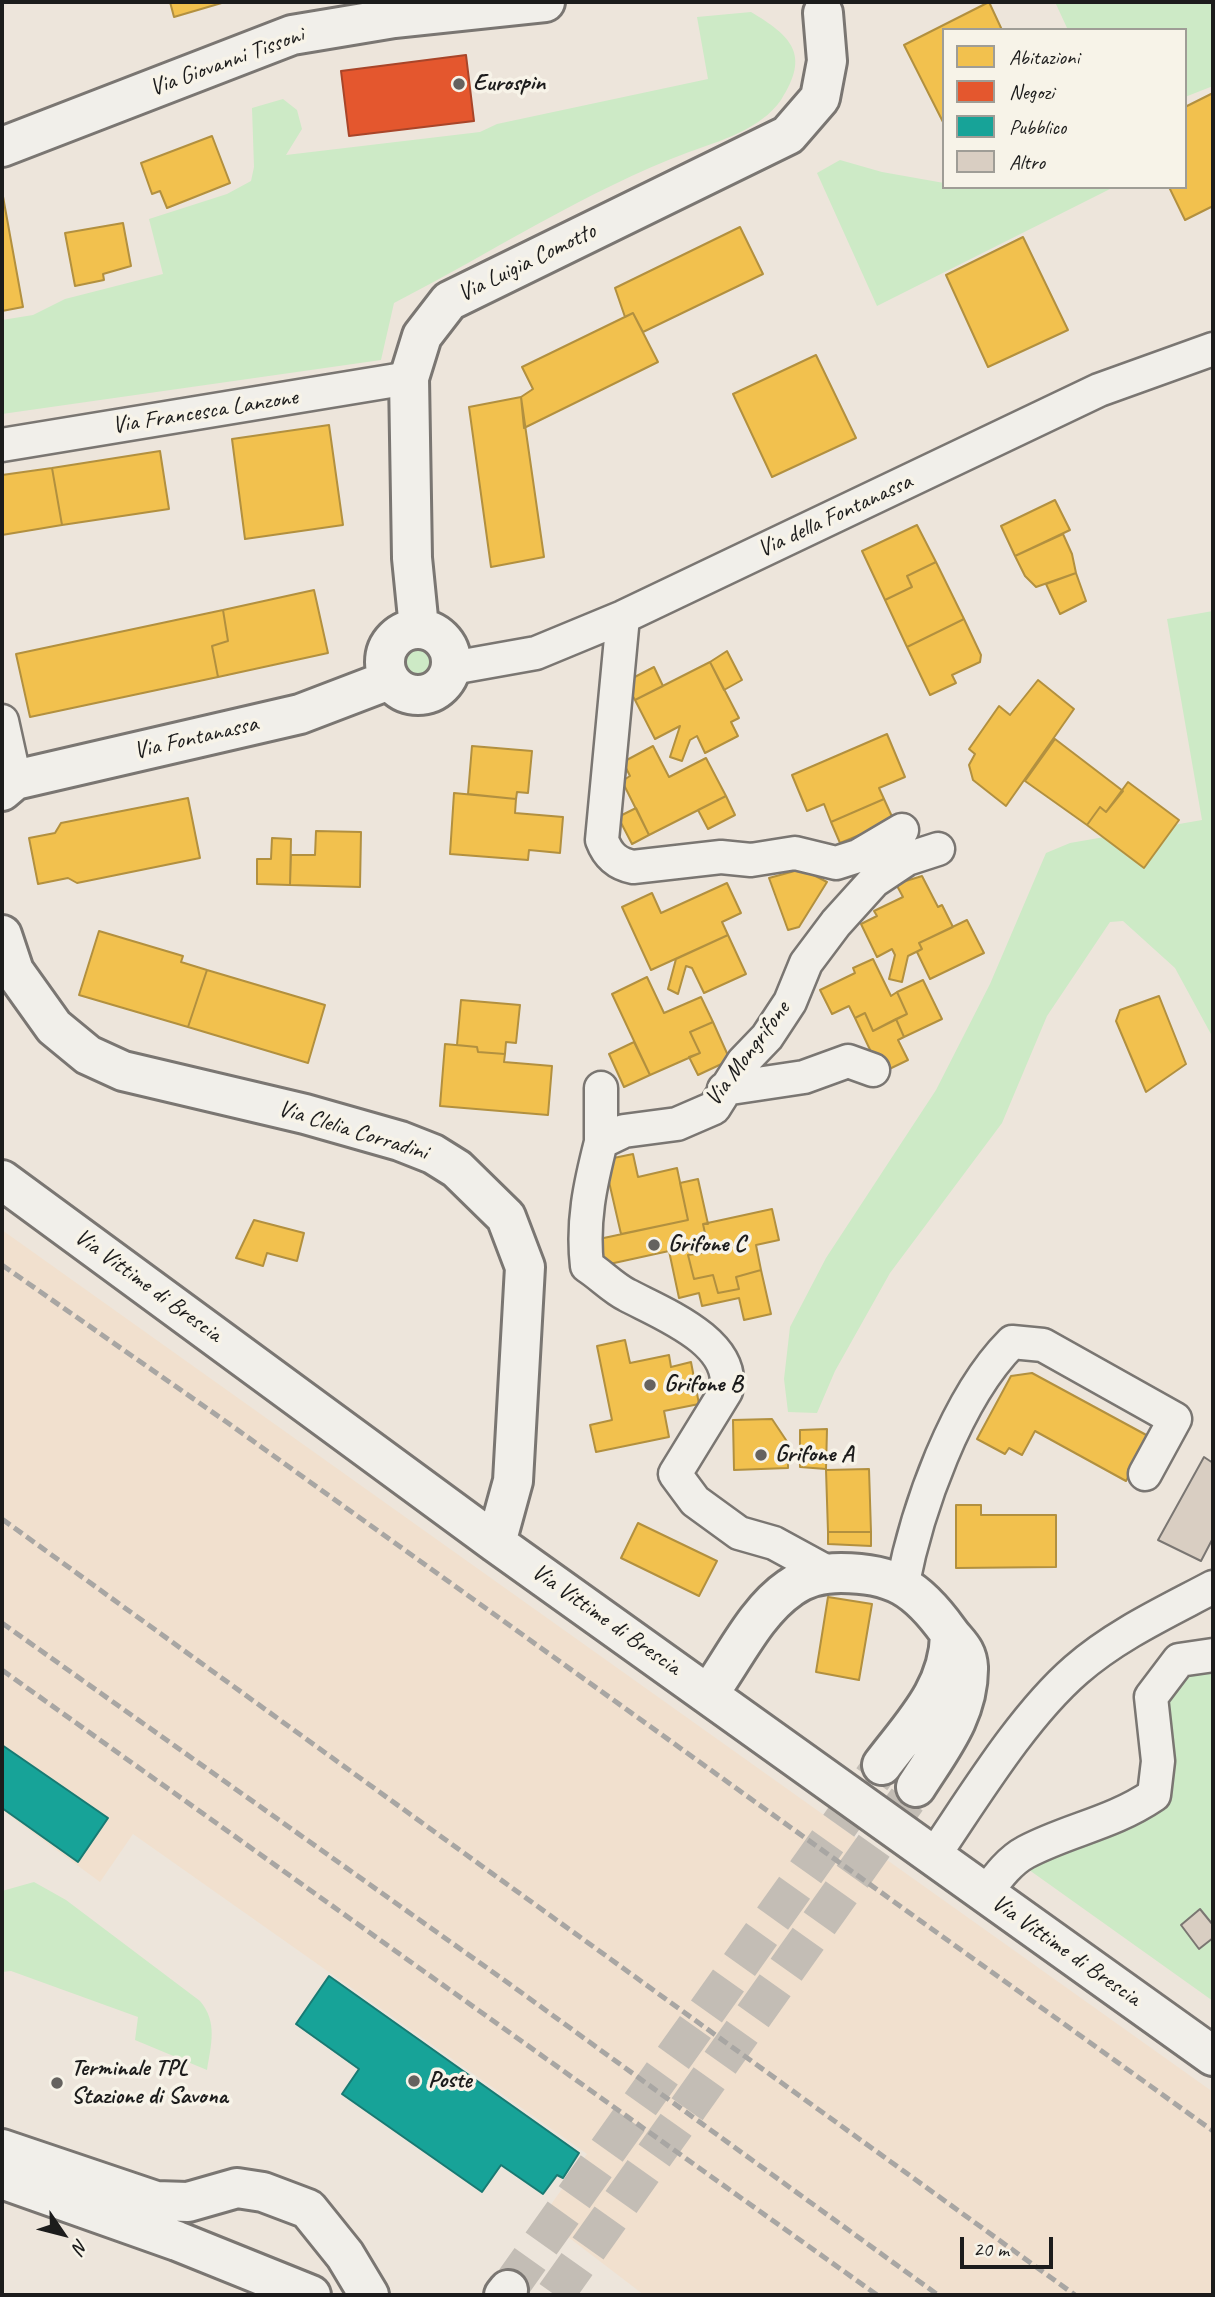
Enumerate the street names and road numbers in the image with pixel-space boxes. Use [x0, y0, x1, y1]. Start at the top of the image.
street label: Via Giovanni Tissoni [146, 21, 308, 103]
street label: Via Luigia Comotto [453, 217, 601, 309]
street label: Via Francesca Lanzone [110, 383, 300, 441]
street label: Via della Fontanassa [753, 468, 917, 564]
street label: Via Fontanassa [131, 710, 261, 766]
street label: Via Mongrifone [699, 996, 797, 1112]
street label: Via Clelia Corradini [275, 1095, 431, 1167]
street label: Via Vittime di Brescia [69, 1223, 227, 1349]
street label: Via Vittime di Brescia [526, 1558, 686, 1682]
street label: Via Vittime di Brescia [986, 1889, 1146, 2013]

